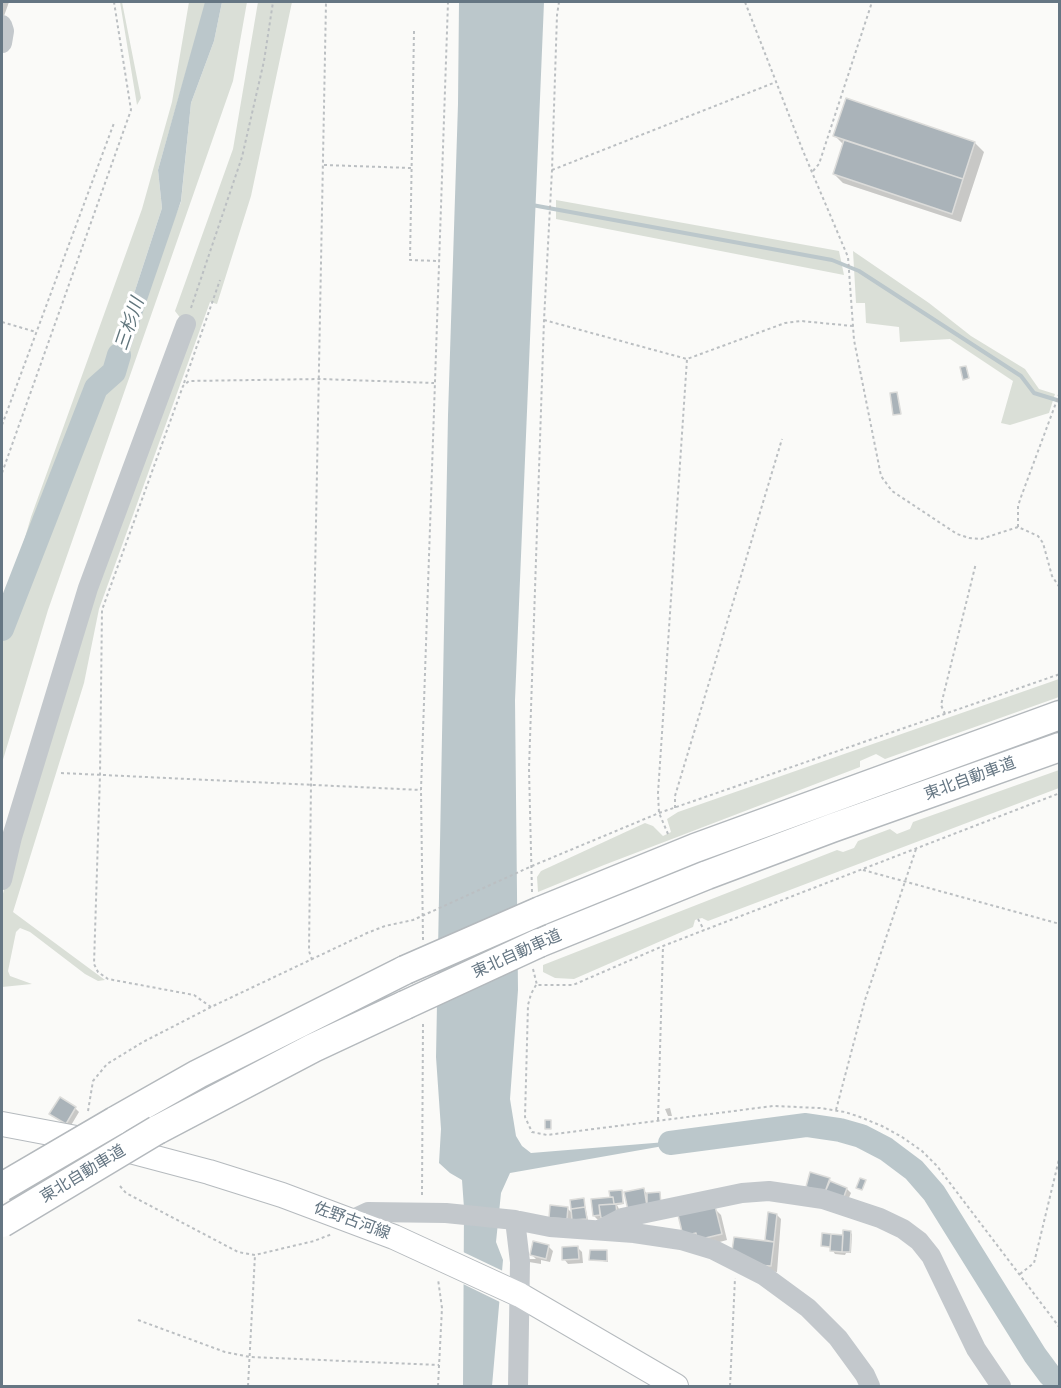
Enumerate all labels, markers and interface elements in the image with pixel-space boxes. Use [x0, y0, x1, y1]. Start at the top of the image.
water label: 三杉川 [111, 295, 149, 353]
street label: 東北自動車道 [922, 754, 1018, 804]
street label: 東北自動車道 [469, 926, 565, 982]
street label: 東北自動車道 [37, 1141, 129, 1207]
street label: 佐野古河線 [311, 1198, 393, 1244]

